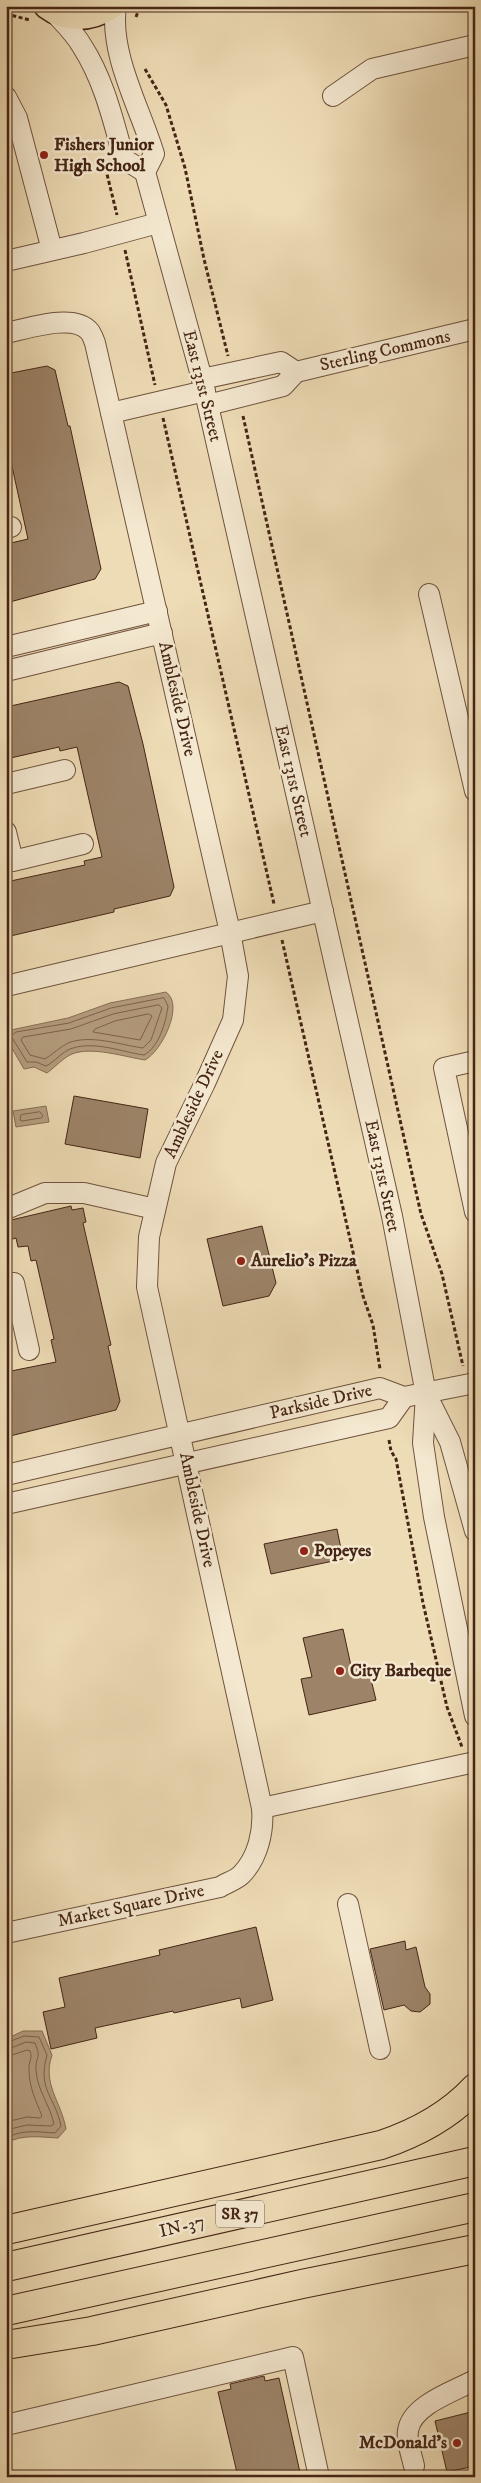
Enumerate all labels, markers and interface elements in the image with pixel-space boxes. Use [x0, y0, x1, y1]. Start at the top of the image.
place label: Fishers Junior High School [54, 134, 154, 177]
marker: Fishers Junior High School [38, 149, 50, 161]
street label: Sterling Commons [318, 325, 452, 377]
street label: East 131st Street [178, 328, 227, 444]
street label: Ambleside Drive [153, 639, 201, 759]
street label: East 131st Street [269, 723, 317, 839]
street label: Ambleside Drive [159, 1046, 229, 1162]
street label: East 131st Street [359, 1118, 405, 1234]
place label: Aurelio's Pizza [250, 1250, 357, 1272]
marker: Aurelio's Pizza [235, 1255, 247, 1267]
street label: Parkside Drive [268, 1380, 374, 1424]
street label: Ambleside Drive [174, 1450, 220, 1570]
place label: Popeyes [314, 1540, 371, 1562]
marker: Popeyes [298, 1545, 310, 1557]
place label: City Barbeque [350, 1660, 452, 1682]
marker: City Barbeque [334, 1665, 346, 1677]
street label: Market Square Drive [56, 1880, 206, 1932]
road number: SR 37 [216, 2200, 264, 2228]
street label: IN-37 [157, 2211, 207, 2243]
place label: McDonald's [359, 2432, 447, 2454]
marker: McDonald's [451, 2437, 463, 2449]

